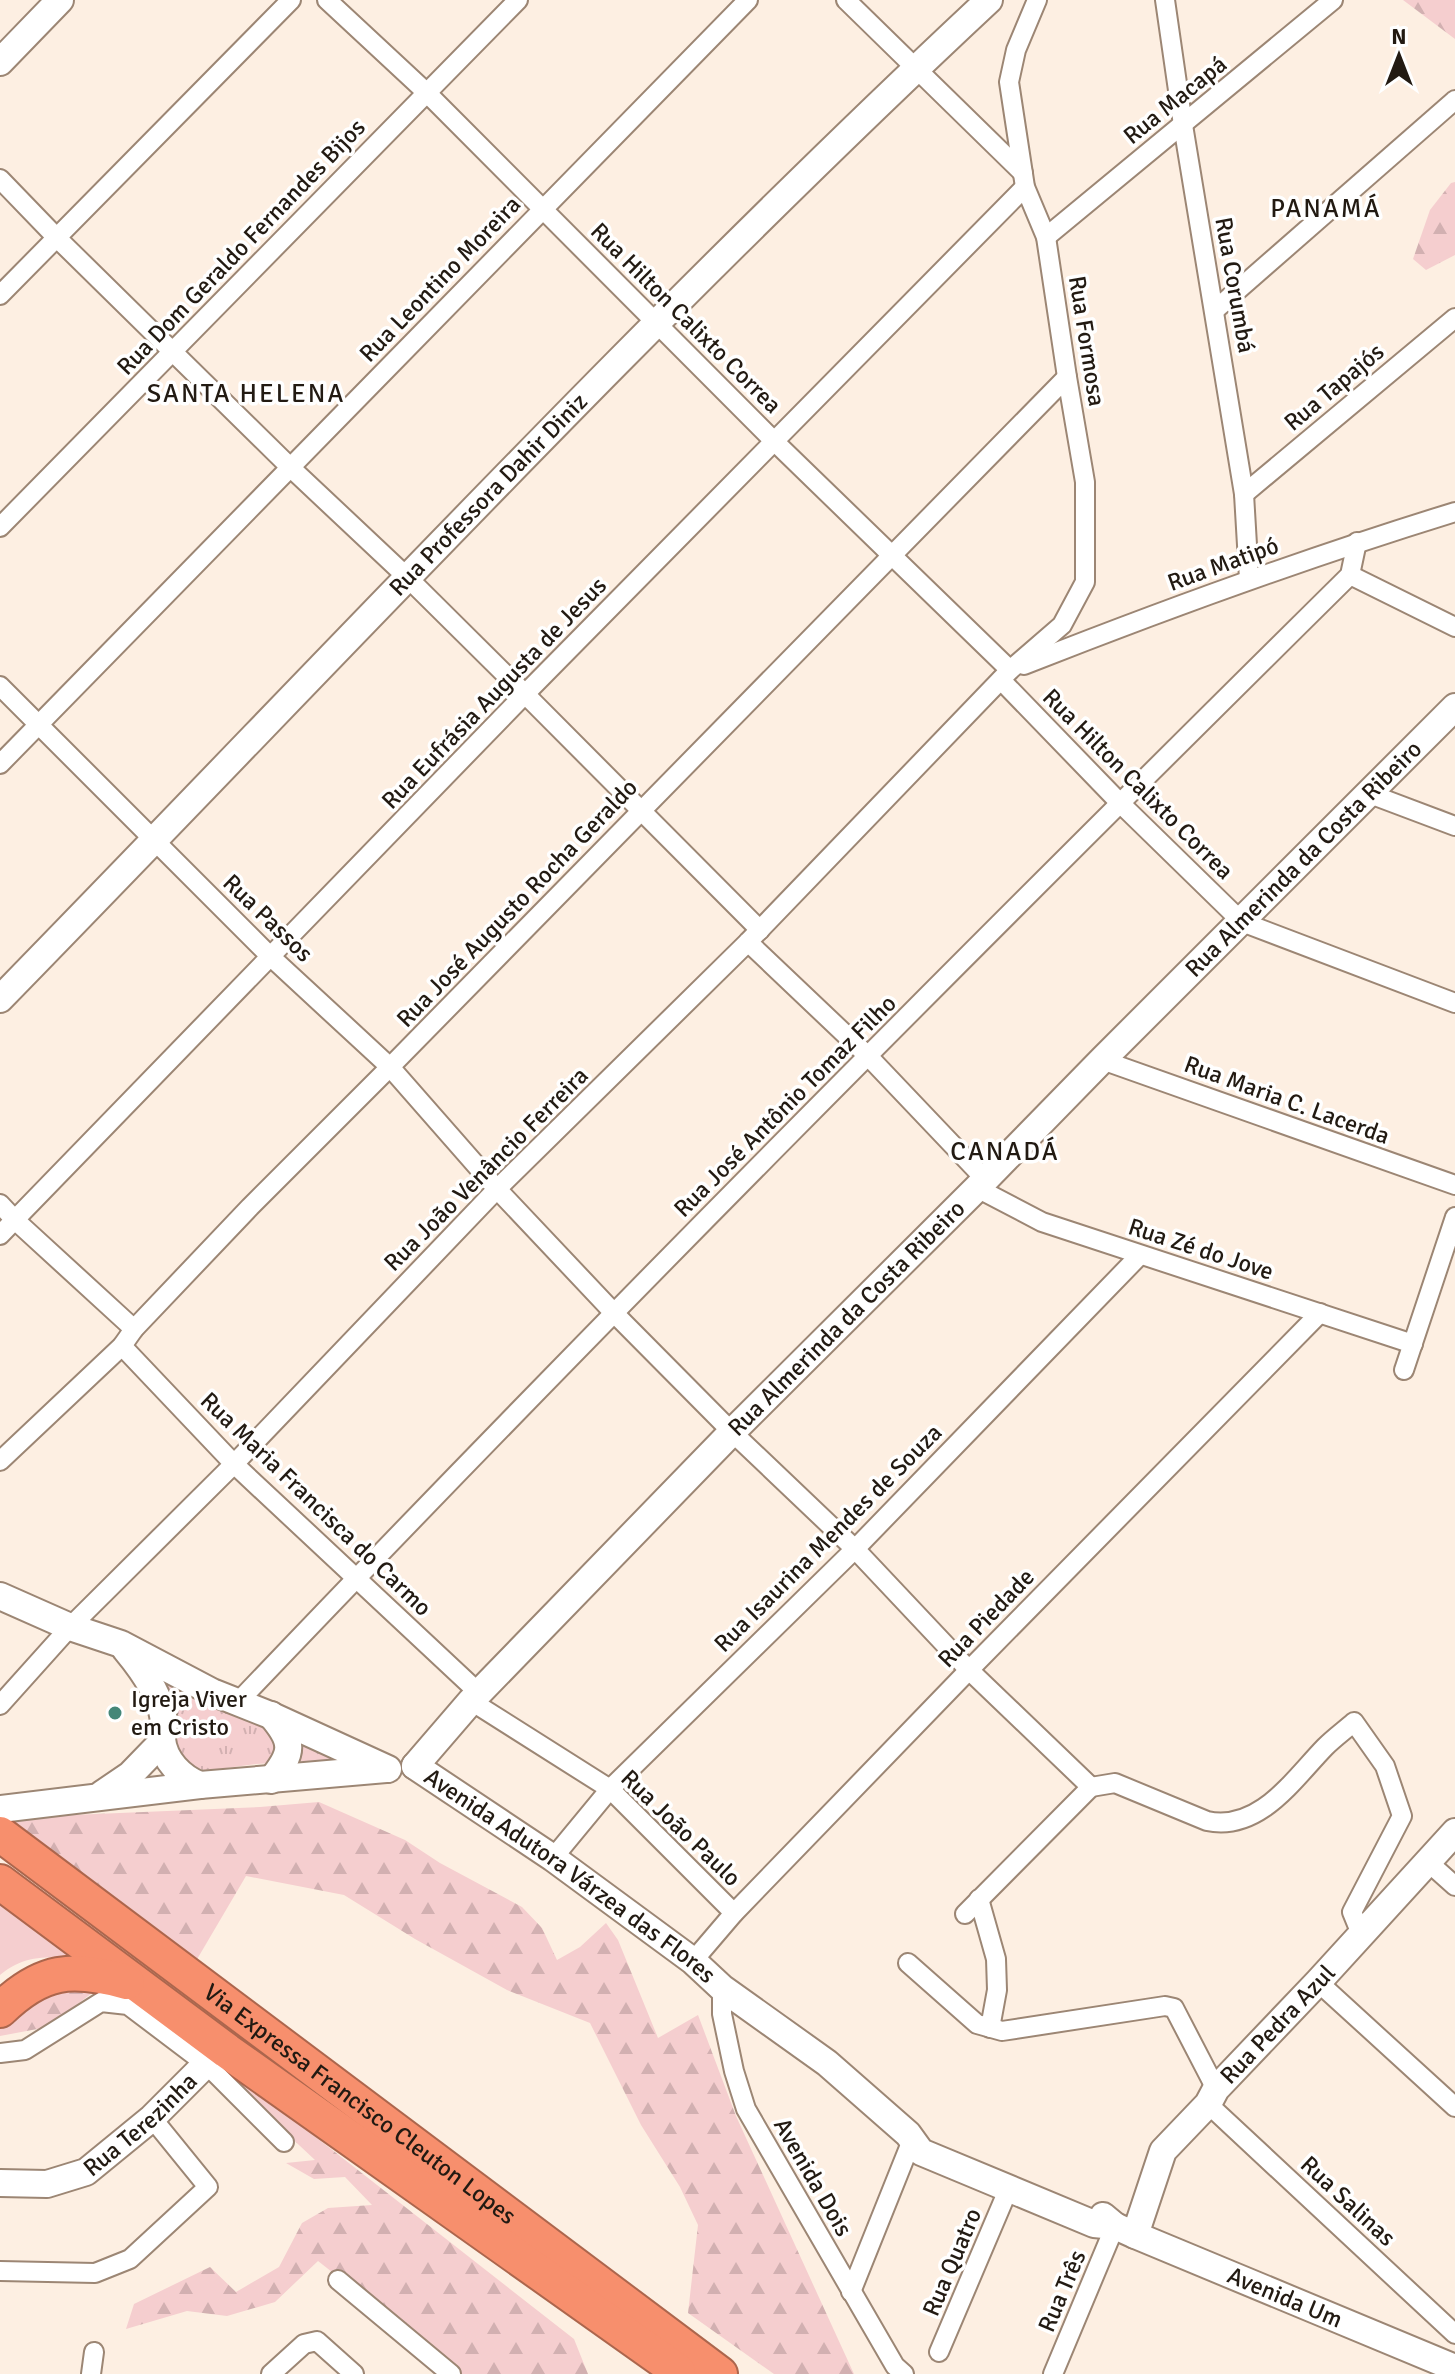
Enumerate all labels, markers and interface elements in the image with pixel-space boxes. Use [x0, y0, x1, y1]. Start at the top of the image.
north arrow [1359, 16, 1439, 96]
text: N [1391, 23, 1407, 50]
street label: Rua Macapá [1117, 49, 1233, 151]
street label: Rua Dom Geraldo Fernandes Bijos [110, 113, 372, 381]
street label: Rua Leontino Moreira [353, 190, 527, 368]
district label: PANAMÁ [1270, 193, 1382, 225]
street label: Rua Corumbá [1208, 215, 1262, 355]
street label: Rua Hilton Calixto Correa [584, 216, 788, 420]
street label: Rua Formosa [1062, 274, 1112, 408]
street label: Rua Tapajós [1278, 337, 1390, 437]
district label: SANTA HELENA [147, 378, 345, 410]
street label: Rua Professora Dahir Diniz [383, 387, 594, 602]
street label: Rua Matipó [1163, 530, 1283, 598]
street label: Rua Eufrásia Augusta de Jesus [375, 571, 613, 815]
street label: Rua Hilton Calixto Correa [1036, 682, 1240, 886]
street label: Rua Almerinda da Costa Ribeiro [1179, 734, 1428, 983]
street label: Rua José Augusto Rocha Geraldo [390, 772, 644, 1034]
street label: Rua Passos [217, 868, 319, 968]
street label: Rua José Antônio Tomaz Filho [667, 988, 903, 1224]
street label: Rua Maria C. Lacerda [1180, 1049, 1394, 1151]
street label: Rua João Venâncio Ferreira [378, 1061, 594, 1277]
district label: CANADÁ [950, 1136, 1060, 1168]
street label: Rua Almerinda da Costa Ribeiro [721, 1194, 971, 1443]
street label: Rua Zé do Jove [1125, 1211, 1277, 1287]
street label: Rua Maria Francisca do Carmo [194, 1386, 438, 1622]
street label: Rua Isaurina Mendes de Souza [708, 1418, 948, 1658]
street label: Rua Piedade [931, 1562, 1041, 1674]
place label: Igreja Viver em Cristo [131, 1684, 247, 1742]
marker: Igreja Viver em Cristo [106, 1704, 124, 1722]
street label: Avenida Adutora Várzea das Flores [419, 1761, 722, 1990]
street label: Rua João Paulo [615, 1763, 747, 1893]
street label: Rua Pedra Azul [1214, 1958, 1342, 2090]
street label: Via Expressa Francisco Cleuton Lopes [198, 1977, 522, 2231]
street label: Rua Terezinha [77, 2066, 204, 2183]
street label: Avenida Dois [767, 2112, 859, 2242]
street label: Rua Salinas [1294, 2149, 1402, 2253]
street label: Rua Quatro [916, 2203, 988, 2321]
street label: Rua Três [1031, 2246, 1093, 2336]
street label: Avenida Um [1223, 2260, 1347, 2335]

